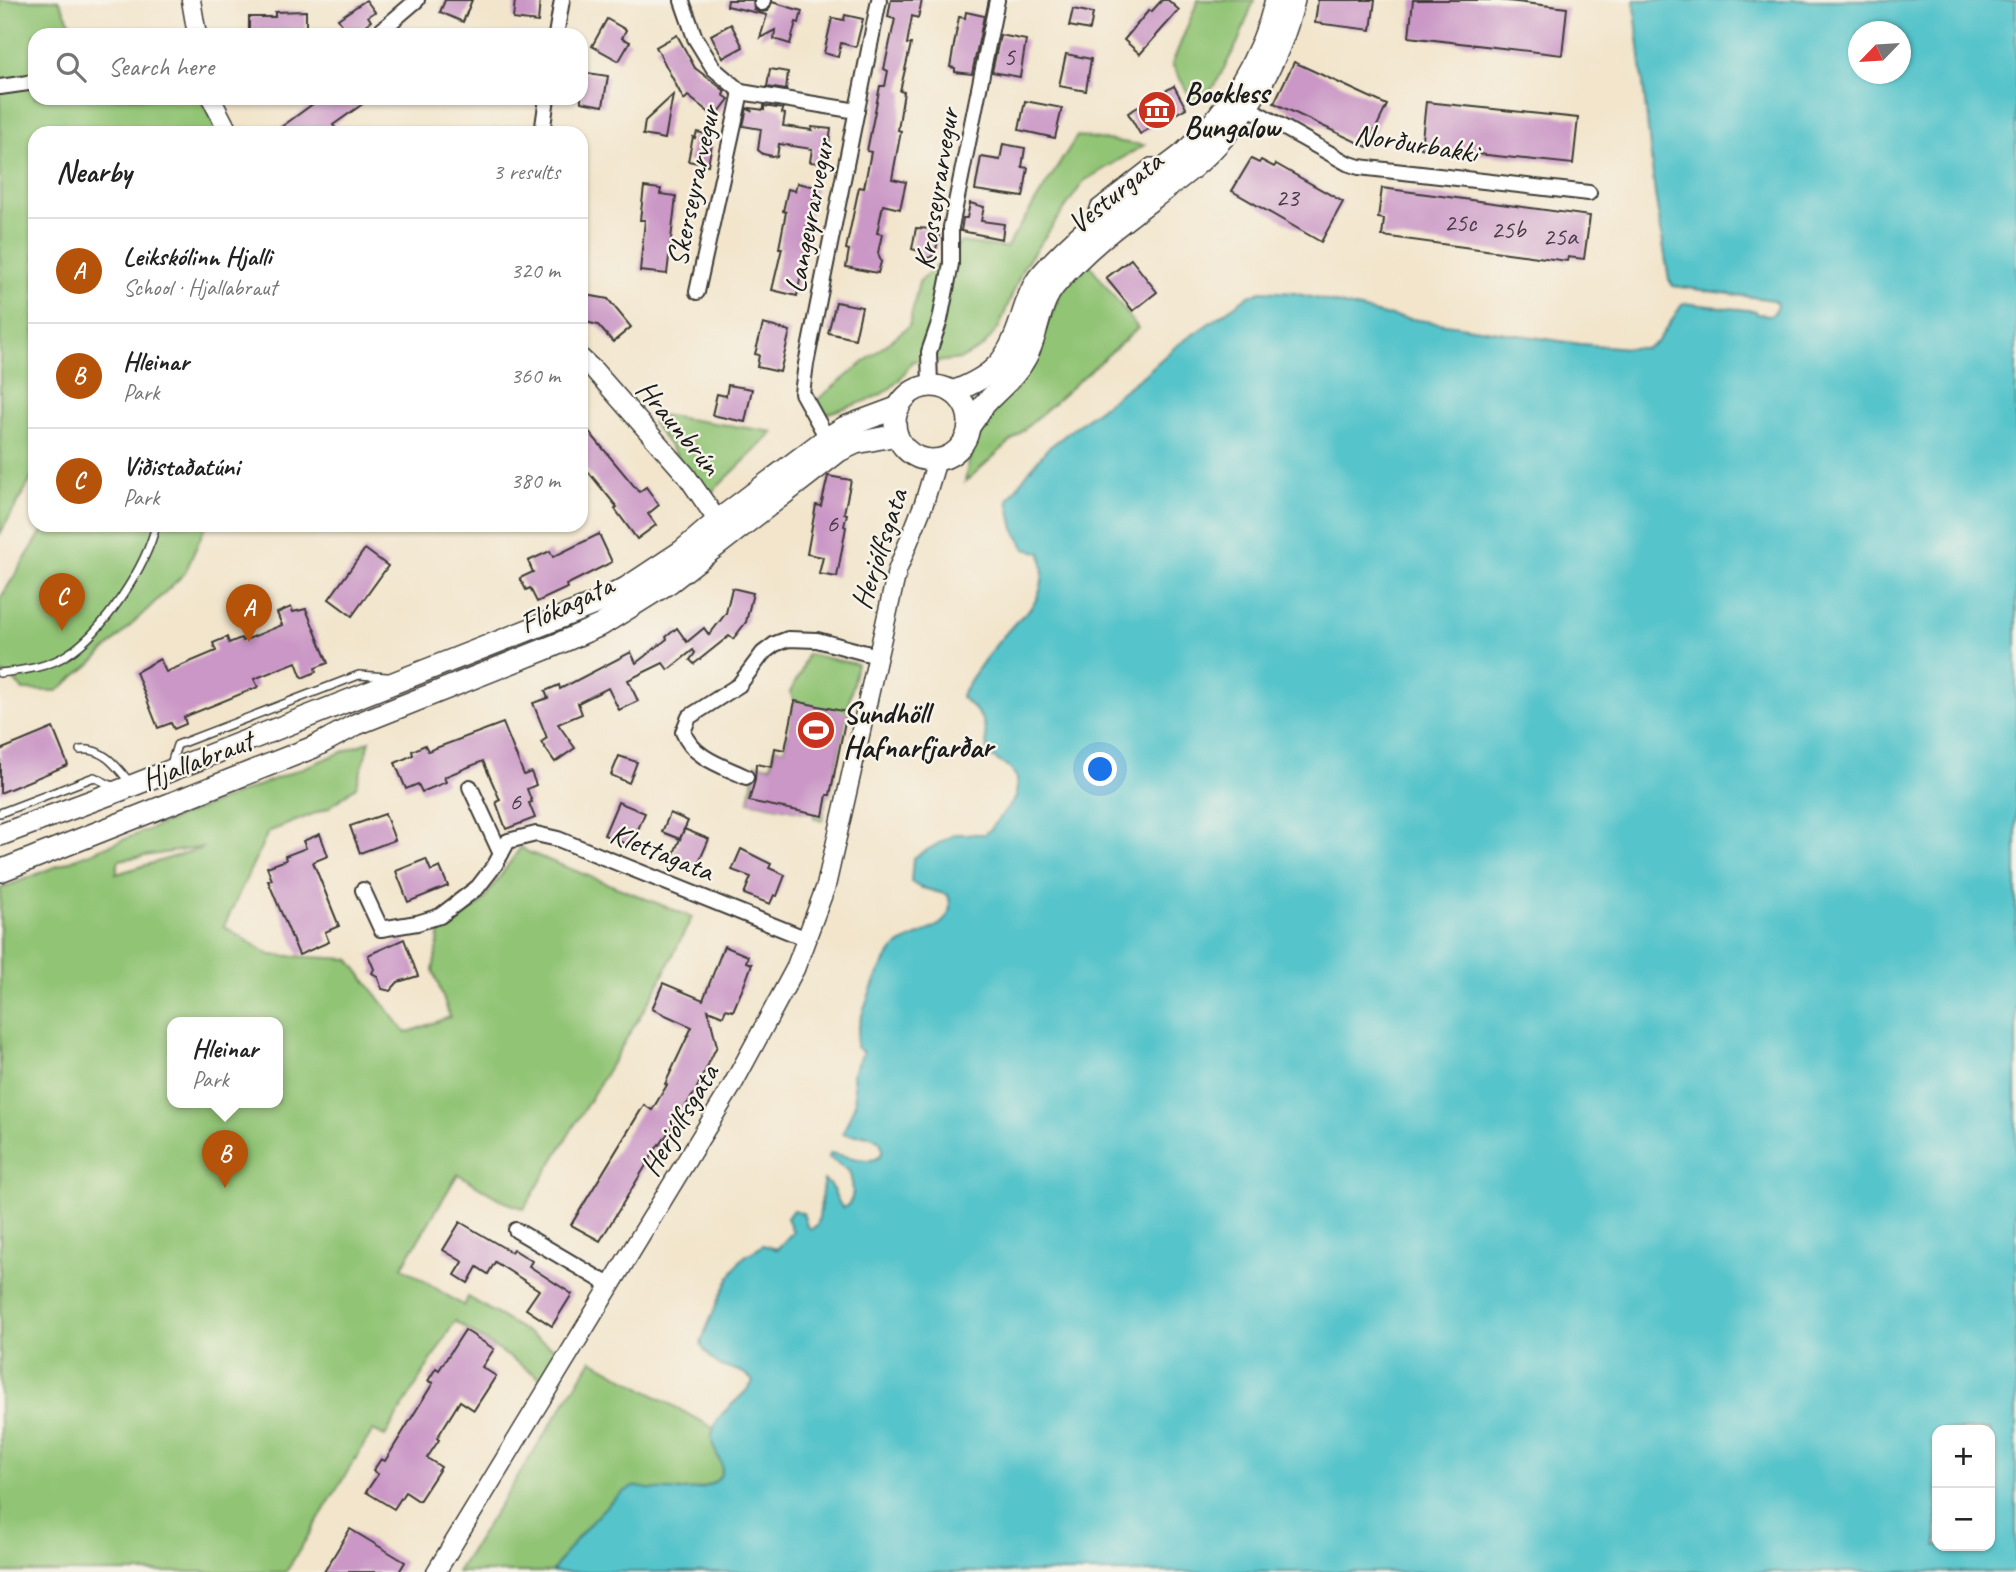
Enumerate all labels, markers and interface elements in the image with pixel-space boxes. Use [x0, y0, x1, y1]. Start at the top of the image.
north arrow [1848, 21, 1911, 84]
search box [28, 28, 588, 105]
house number: 5 [1003, 40, 1016, 73]
icon: search [52, 48, 90, 86]
text: Search here [108, 50, 214, 83]
place label: Bookless Bungalow [1184, 74, 1282, 146]
museum icon: Bookless Bungalow [1136, 89, 1178, 131]
street label: Skerseyrarvegur [657, 100, 729, 270]
street label: Krosseyrarvegur [904, 103, 968, 272]
street label: Norðurbakki [1352, 115, 1484, 172]
street label: Langeyrarvegur [775, 134, 843, 296]
street label: Vesturgata [1060, 141, 1172, 242]
text: Nearby [56, 153, 132, 191]
text: 3 results [493, 157, 560, 186]
house number: 23 [1275, 181, 1301, 214]
house number: 25c [1444, 206, 1478, 239]
house number: 25b [1491, 213, 1527, 246]
house number: 25a [1543, 220, 1579, 253]
text: Leikskólinn Hjalli [123, 240, 271, 273]
text: A [73, 256, 85, 285]
text: 320 m [511, 256, 560, 285]
text: School · Hjallabraut [123, 273, 277, 302]
text: Hleinar [123, 345, 189, 378]
text: B [73, 361, 85, 390]
text: 360 m [511, 361, 560, 390]
street label: Hraunbrún [628, 371, 731, 484]
text: Park [123, 378, 159, 407]
text: Viðistaðatúni [123, 450, 239, 483]
text: C [74, 466, 84, 495]
text: 380 m [511, 466, 560, 495]
street label: Herjólfsgata [842, 482, 917, 614]
text: Park [123, 483, 159, 512]
house number: 6 [826, 507, 839, 540]
street label: Flókagata [513, 565, 621, 642]
pin: C [39, 573, 85, 631]
pin: A [226, 584, 272, 642]
place label: Sundhöll Hafnarfjarðar [843, 694, 996, 766]
sports icon: Sundhöll Hafnarfjarðar [795, 709, 837, 751]
street label: Hjallabraut [136, 720, 262, 799]
your location [1083, 752, 1117, 786]
house number: 6 [509, 785, 522, 818]
street label: Klettagata [605, 814, 721, 891]
popup [167, 1017, 283, 1108]
text: Hleinar [192, 1032, 258, 1065]
street label: Herjólfsgata [631, 1055, 728, 1183]
text: Park [192, 1065, 229, 1094]
pin: B [202, 1130, 248, 1188]
map controls [1932, 1425, 1995, 1551]
button: + [1932, 1425, 1995, 1488]
button: − [1932, 1488, 1995, 1551]

